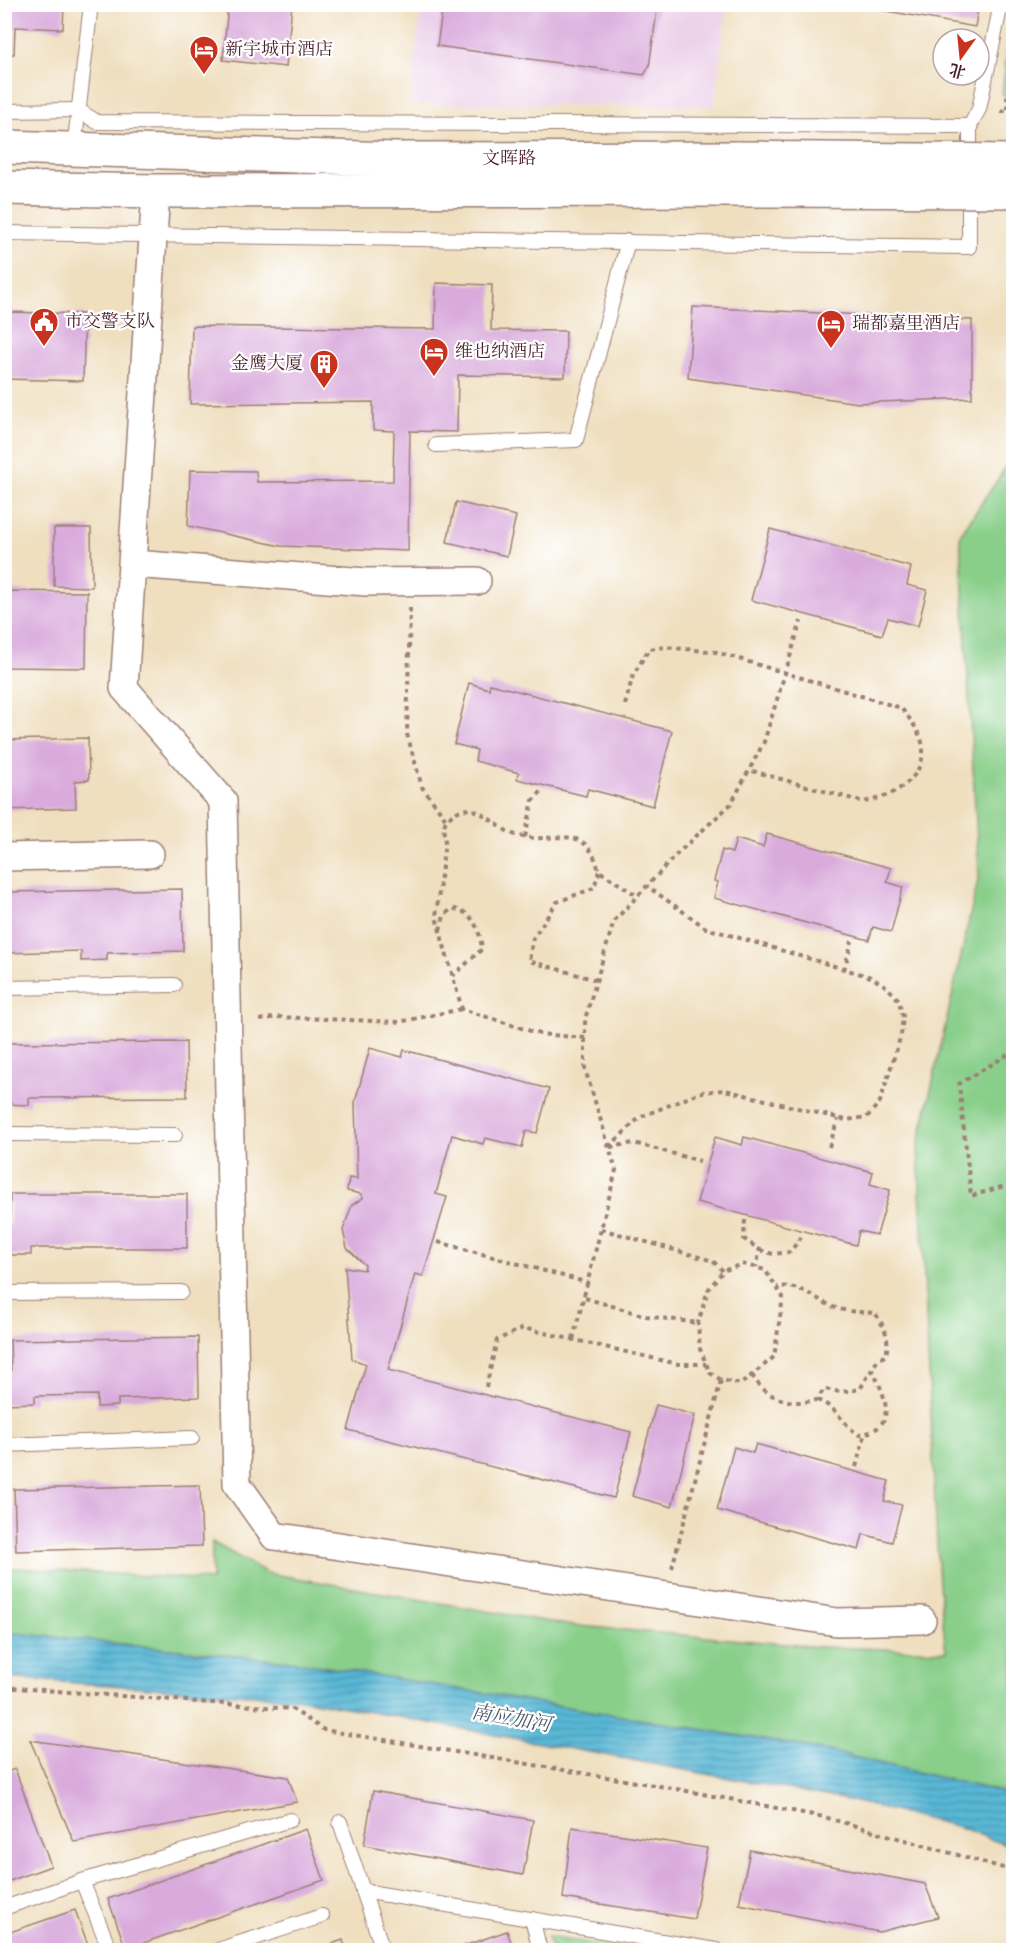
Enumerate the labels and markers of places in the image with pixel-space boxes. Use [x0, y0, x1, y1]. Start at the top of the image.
hotel icon: 新宇城市酒店 [188, 34, 220, 76]
place label: 新宇城市酒店 [225, 39, 333, 61]
public building icon: 市交警支队 [28, 306, 60, 348]
hotel icon: 瑞都嘉里酒店 [815, 308, 847, 350]
place label: 市交警支队 [65, 311, 155, 333]
place label: 瑞都嘉里酒店 [852, 313, 960, 335]
hotel icon: 维也纳酒店 [418, 336, 450, 378]
place label: 维也纳酒店 [455, 341, 545, 363]
building icon: 金鹰大厦 [308, 348, 340, 390]
place label: 金鹰大厦 [231, 353, 303, 375]

